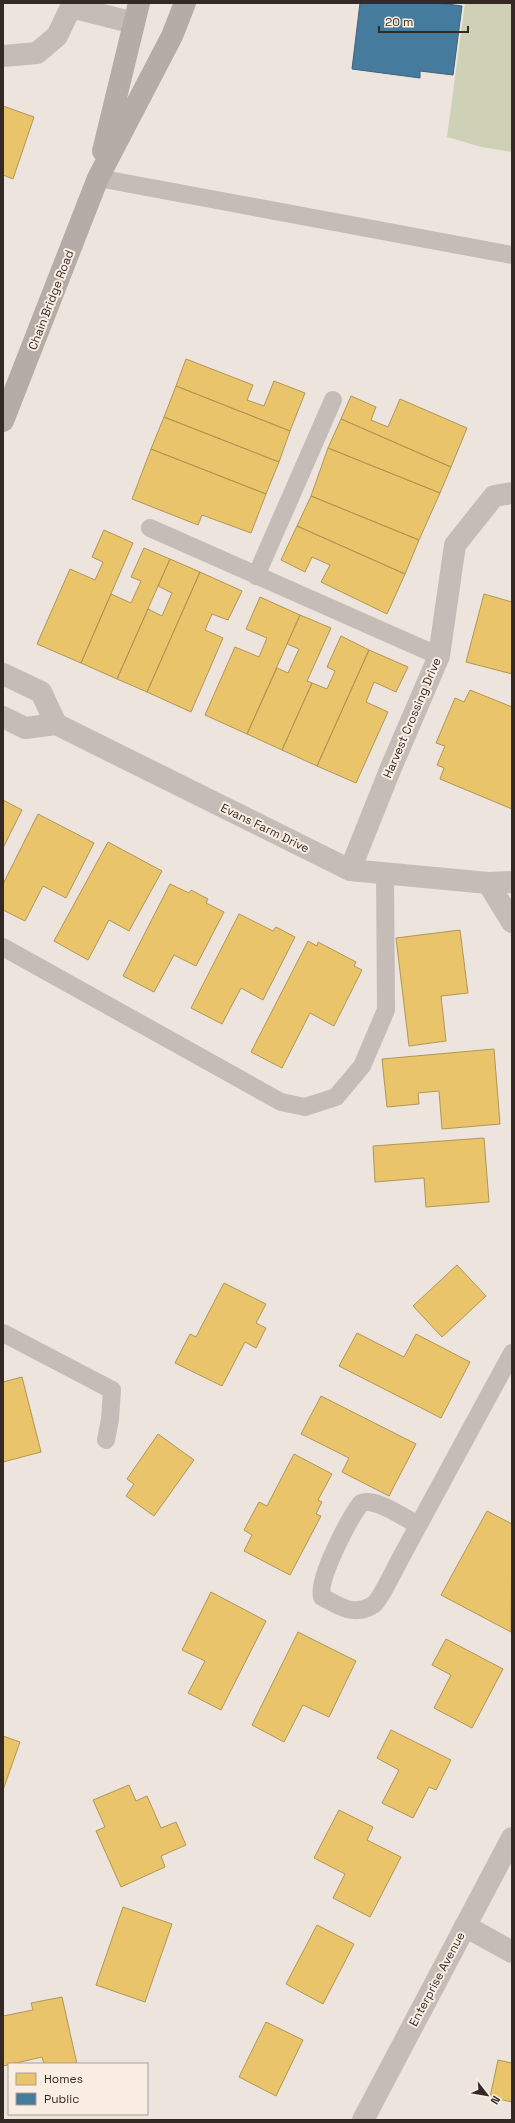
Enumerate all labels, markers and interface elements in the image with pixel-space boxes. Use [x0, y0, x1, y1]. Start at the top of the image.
scale bar [379, 8, 468, 34]
text: 20 m [385, 14, 413, 30]
street label: Chain Bridge Road [25, 248, 77, 352]
street label: Harvest Crossing Drive [379, 655, 445, 781]
street label: Evans Farm Drive [218, 800, 312, 856]
street label: Enterprise Avenue [405, 1929, 469, 2029]
legend [8, 2063, 148, 2115]
text: Homes [44, 2071, 83, 2087]
north arrow [467, 2075, 507, 2115]
text: Public [44, 2091, 79, 2107]
text: N [488, 2093, 503, 2107]

